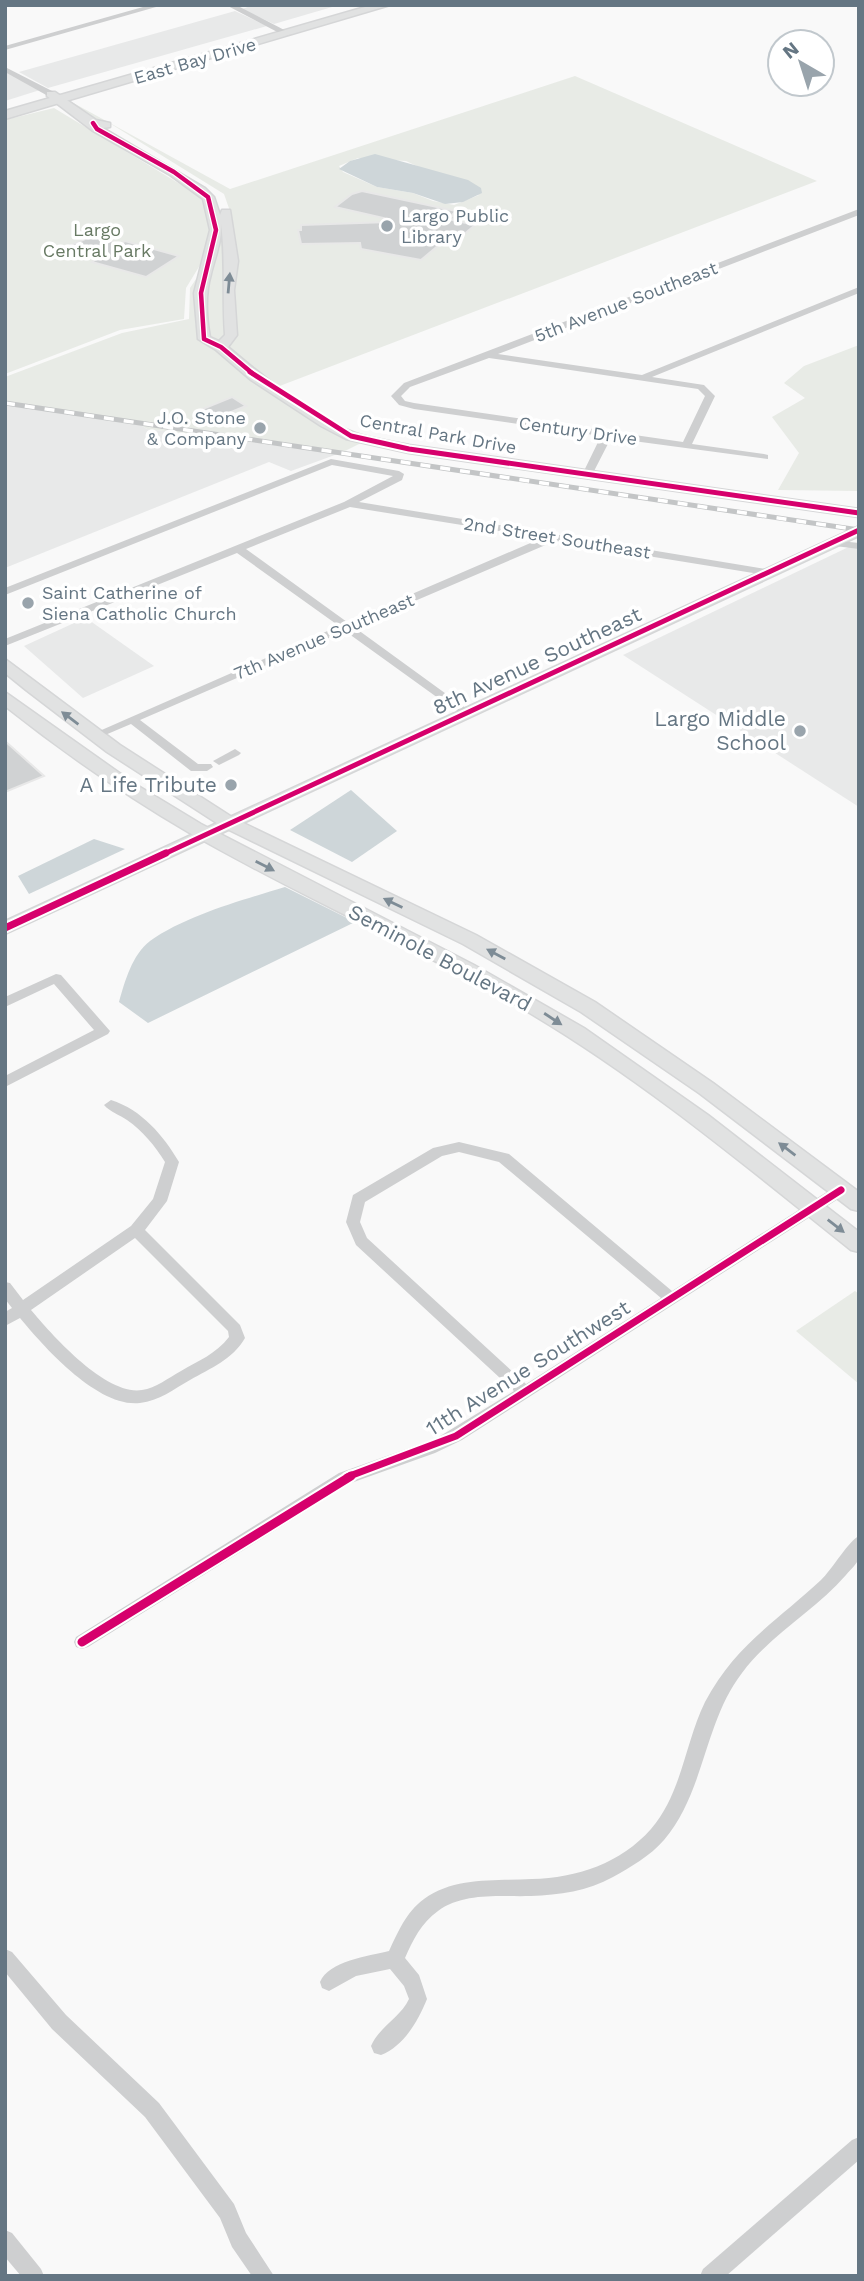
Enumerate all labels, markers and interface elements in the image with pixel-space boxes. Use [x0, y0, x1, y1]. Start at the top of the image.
north arrow [766, 28, 836, 98]
street label: East Bay Drive [131, 33, 258, 88]
text: N [778, 37, 803, 64]
place label: Largo Public Library [401, 205, 509, 247]
marker: Largo Public Library [379, 218, 395, 234]
park label: Largo Central Park [43, 219, 151, 261]
street label: 5th Avenue Southeast [531, 257, 721, 346]
one-way arrow [224, 272, 235, 294]
place label: J.O. Stone & Company [147, 407, 247, 449]
street label: Central Park Drive [358, 409, 518, 458]
street label: Century Drive [517, 412, 639, 449]
marker: J.O. Stone & Company [252, 420, 268, 436]
street label: 2nd Street Southeast [462, 512, 653, 563]
place label: Saint Catherine of Siena Catholic Church [42, 582, 237, 624]
street label: 7th Avenue Southeast [231, 589, 417, 684]
marker: Saint Catherine of Siena Catholic Church [20, 595, 36, 611]
street label: 8th Avenue Southeast [429, 601, 645, 720]
place label: Largo Middle School [654, 706, 787, 755]
one-way arrow [62, 711, 80, 726]
marker: Largo Middle School [792, 723, 808, 739]
place label: A Life Tribute [80, 772, 217, 797]
marker: A Life Tribute [223, 777, 239, 793]
one-way arrow [255, 861, 275, 872]
one-way arrow [383, 897, 403, 908]
street label: Seminole Boulevard [344, 899, 536, 1016]
one-way arrow [486, 949, 506, 960]
one-way arrow [543, 1012, 562, 1025]
one-way arrow [778, 1141, 796, 1156]
one-way arrow [826, 1219, 844, 1234]
street label: 11th Avenue Southwest [421, 1294, 635, 1441]

